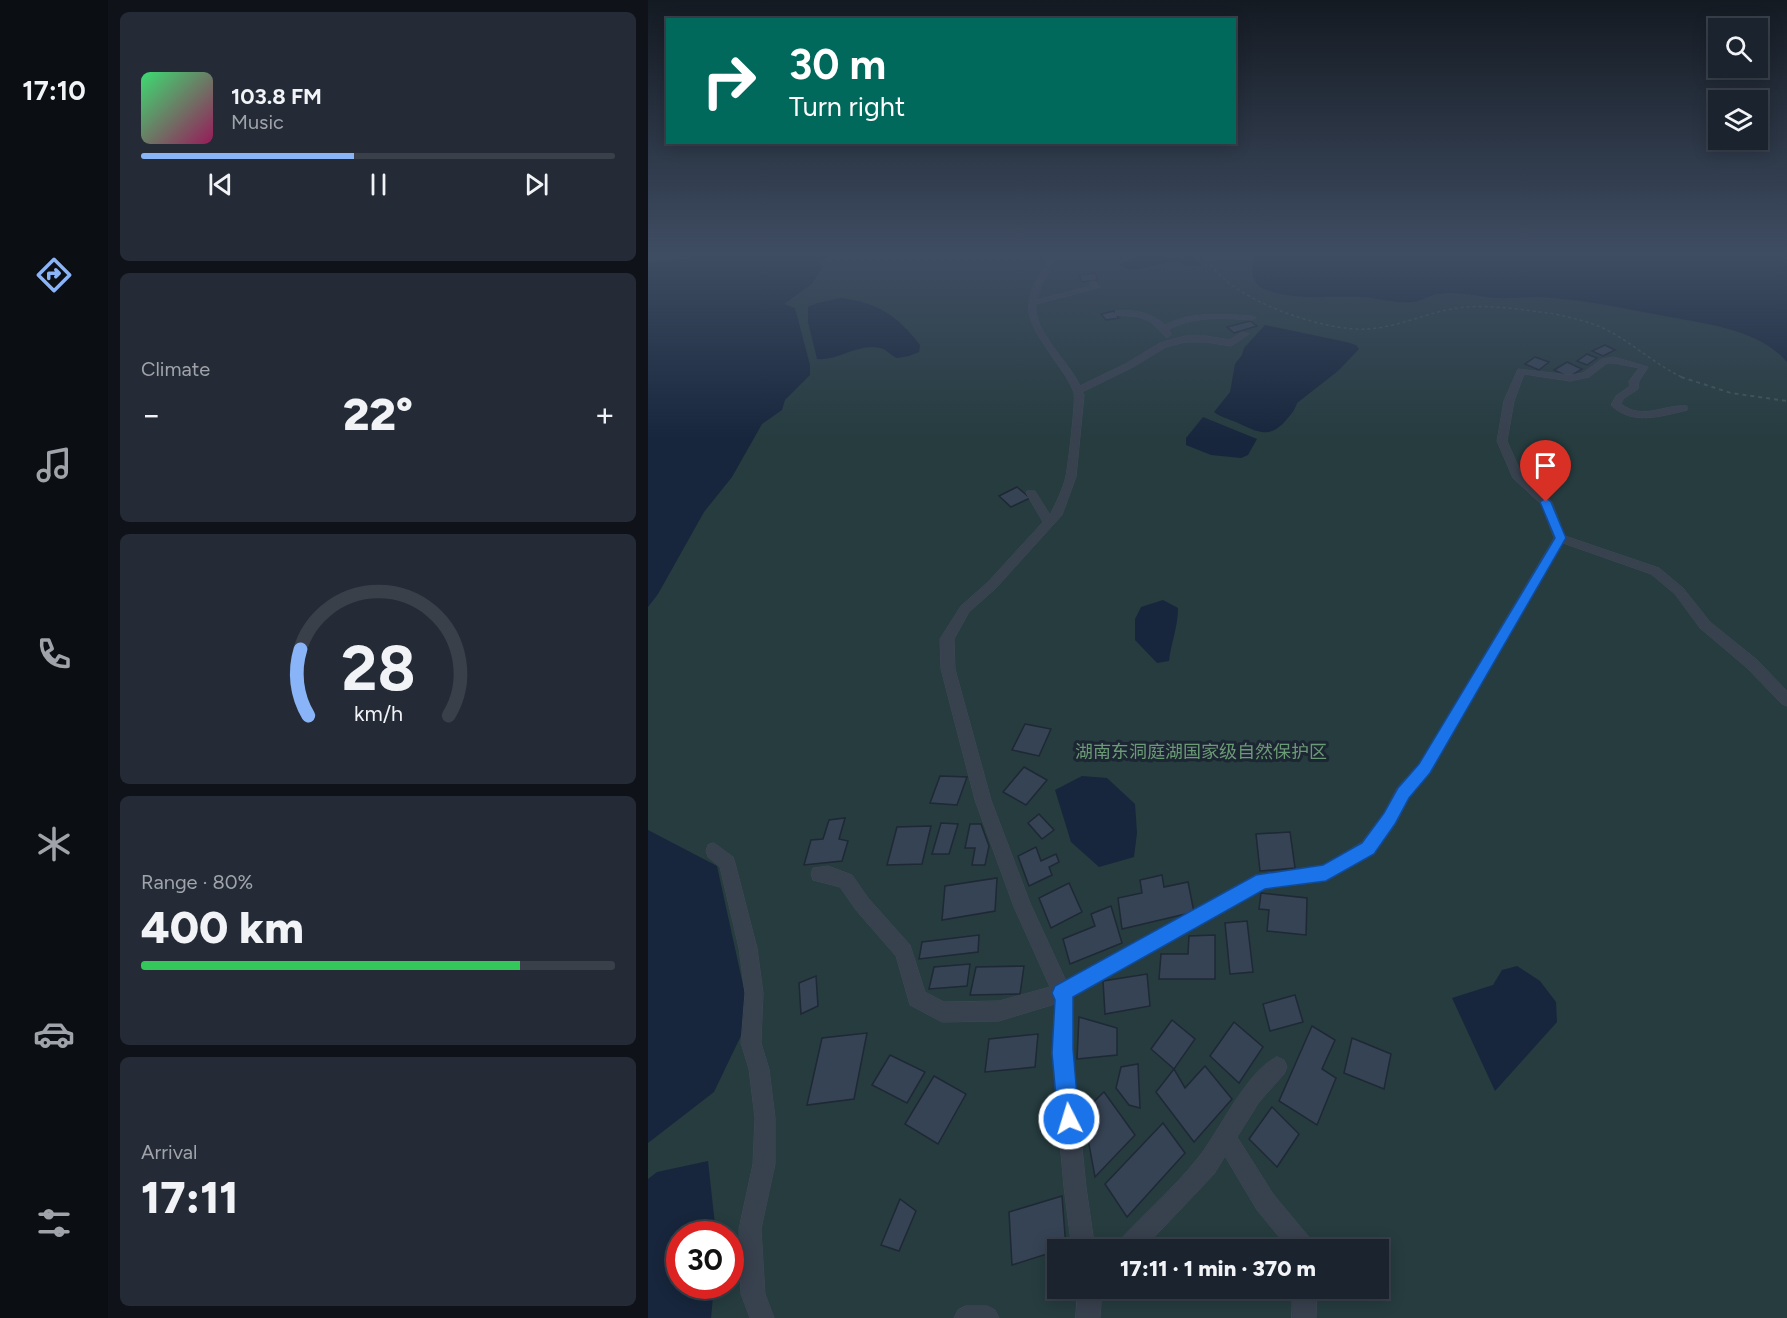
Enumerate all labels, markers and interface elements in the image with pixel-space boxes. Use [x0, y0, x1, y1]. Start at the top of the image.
map controls [1708, 18, 1768, 150]
button: search [1708, 18, 1768, 78]
text: 30 m [789, 39, 886, 90]
icon: right [690, 42, 768, 120]
text: 17:10 [22, 74, 86, 107]
text: 103.8 FM [231, 83, 322, 110]
text: Turn right [789, 90, 905, 123]
button: layers [1708, 90, 1768, 150]
text: Music [231, 110, 284, 134]
icon: previous [204, 168, 237, 201]
icon: pause [362, 168, 395, 201]
icon: next [520, 168, 553, 201]
icon: directions [33, 254, 75, 296]
text: Climate [141, 357, 210, 381]
text: 22° [343, 387, 413, 441]
text: − [141, 395, 162, 434]
text: + [594, 395, 615, 434]
pin [1520, 440, 1571, 502]
icon: music [33, 444, 75, 486]
icon: arrive [1529, 449, 1562, 482]
text: 28 [341, 631, 415, 706]
icon: phone [33, 633, 75, 675]
text: km/h [354, 701, 402, 726]
park label: 湖南东洞庭湖国家级自然保护区 [1075, 741, 1327, 763]
icon: climate [33, 823, 75, 865]
text: Range · 80% [141, 870, 253, 894]
text: 400 km [141, 900, 304, 954]
icon: car [33, 1013, 75, 1055]
position arrow [1037, 1087, 1101, 1151]
text: Arrival [141, 1140, 197, 1164]
text: 17:11 [141, 1170, 238, 1224]
icon: filters [33, 1202, 75, 1244]
speed limit sign: 30 [666, 1221, 744, 1299]
text: 17:11 · 1 min · 370 m [1120, 1255, 1316, 1282]

